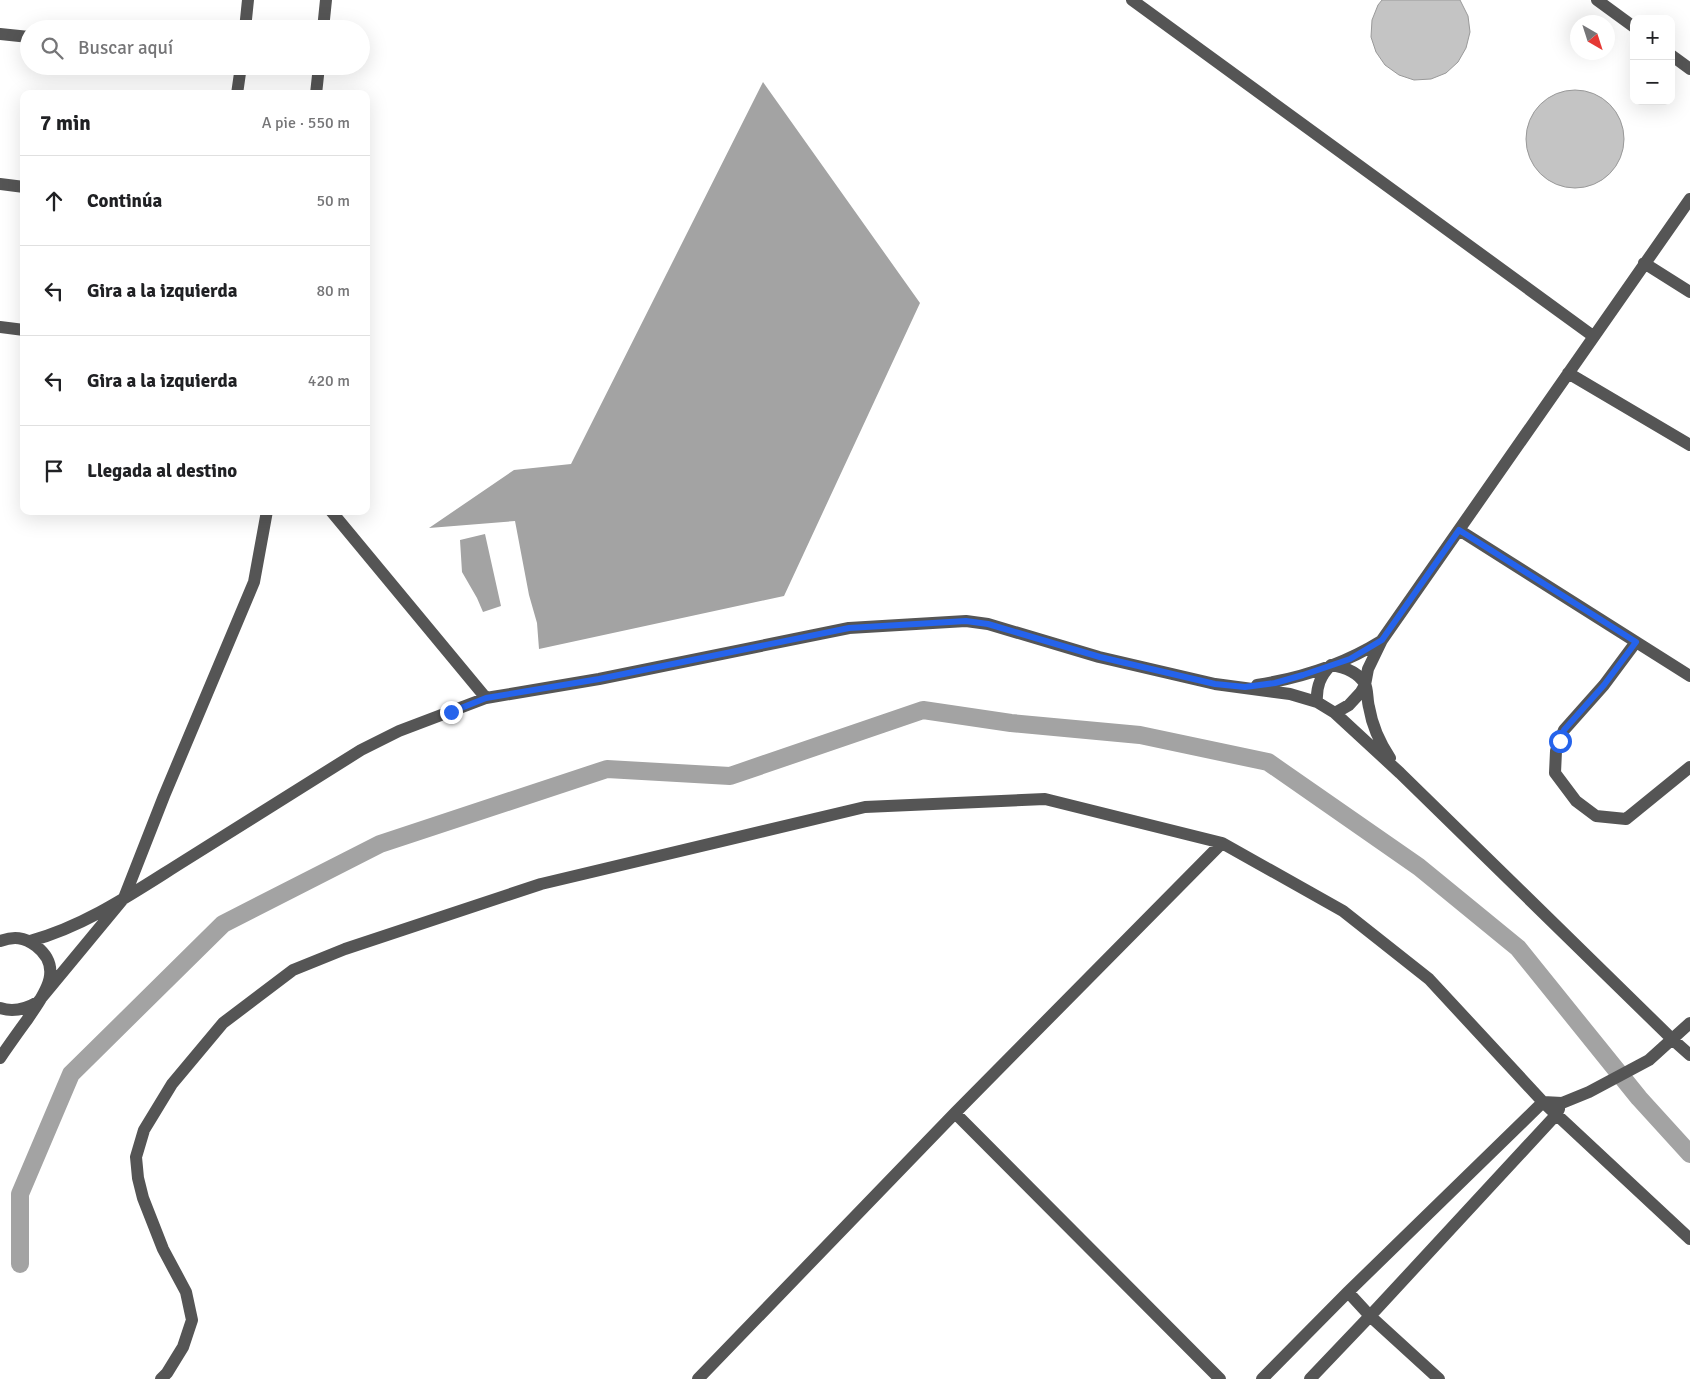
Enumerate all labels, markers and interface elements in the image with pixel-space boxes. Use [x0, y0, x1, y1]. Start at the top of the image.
north arrow [1570, 15, 1615, 60]
map controls [1630, 15, 1675, 105]
button: + [1630, 15, 1675, 60]
search box [20, 20, 370, 75]
icon: search [38, 34, 66, 62]
text: Buscar aquí [78, 36, 173, 60]
button: − [1630, 60, 1675, 105]
text: 7 min [40, 110, 91, 136]
text: A pie · 550 m [262, 113, 350, 133]
icon: ahead [40, 187, 68, 215]
text: Continúa [87, 189, 162, 213]
text: 50 m [316, 191, 350, 211]
icon: left [40, 277, 68, 305]
text: Gira a la izquierda [87, 279, 237, 303]
text: 80 m [316, 281, 350, 301]
icon: left [40, 367, 68, 395]
text: Gira a la izquierda [87, 369, 237, 393]
text: 420 m [308, 371, 350, 391]
icon: arrive [40, 457, 68, 485]
text: Llegada al destino [87, 459, 237, 483]
route end [440, 701, 463, 724]
route start [1549, 730, 1572, 753]

